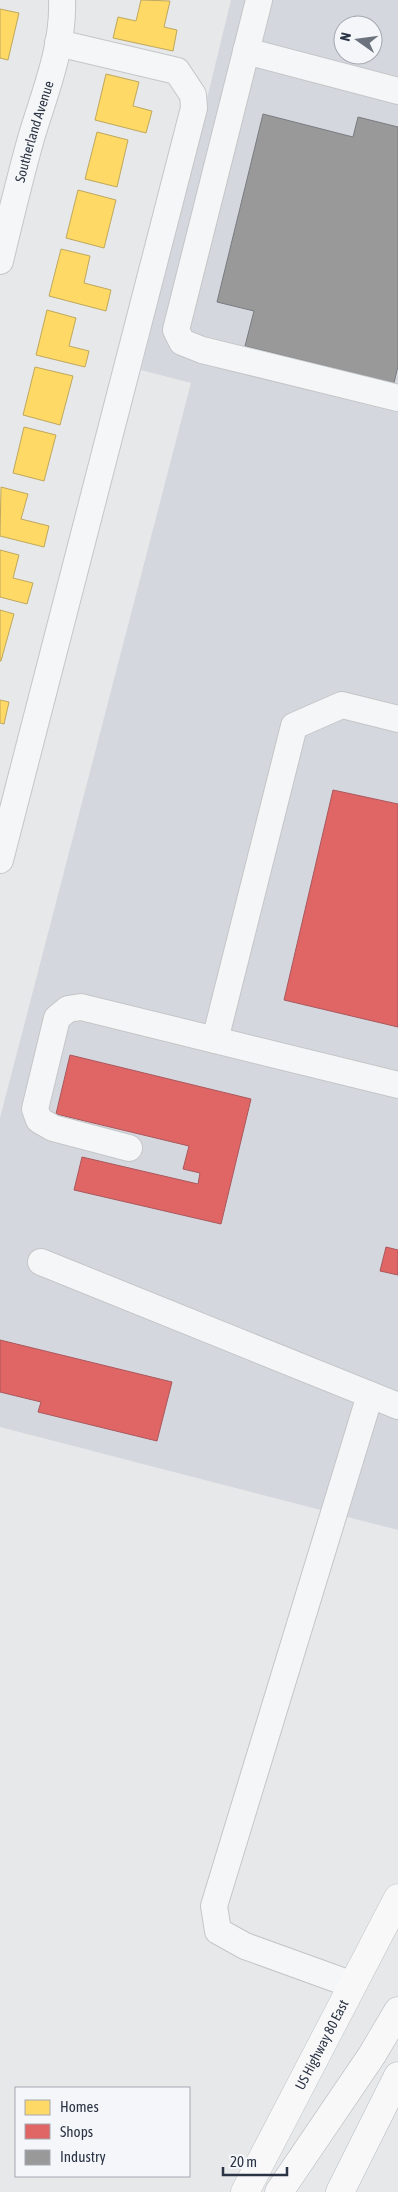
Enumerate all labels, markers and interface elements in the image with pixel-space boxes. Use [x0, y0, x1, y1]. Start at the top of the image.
north arrow [333, 15, 383, 65]
text: N [337, 31, 354, 43]
street label: Southerland Avenue [12, 79, 57, 184]
street label: US Highway 80 East [292, 1997, 352, 2092]
legend [15, 2087, 190, 2177]
text: Homes [60, 2098, 99, 2115]
text: Shops [60, 2123, 93, 2140]
scale bar [223, 2144, 287, 2176]
text: Industry [60, 2148, 106, 2165]
text: 20 m [230, 2153, 257, 2170]

